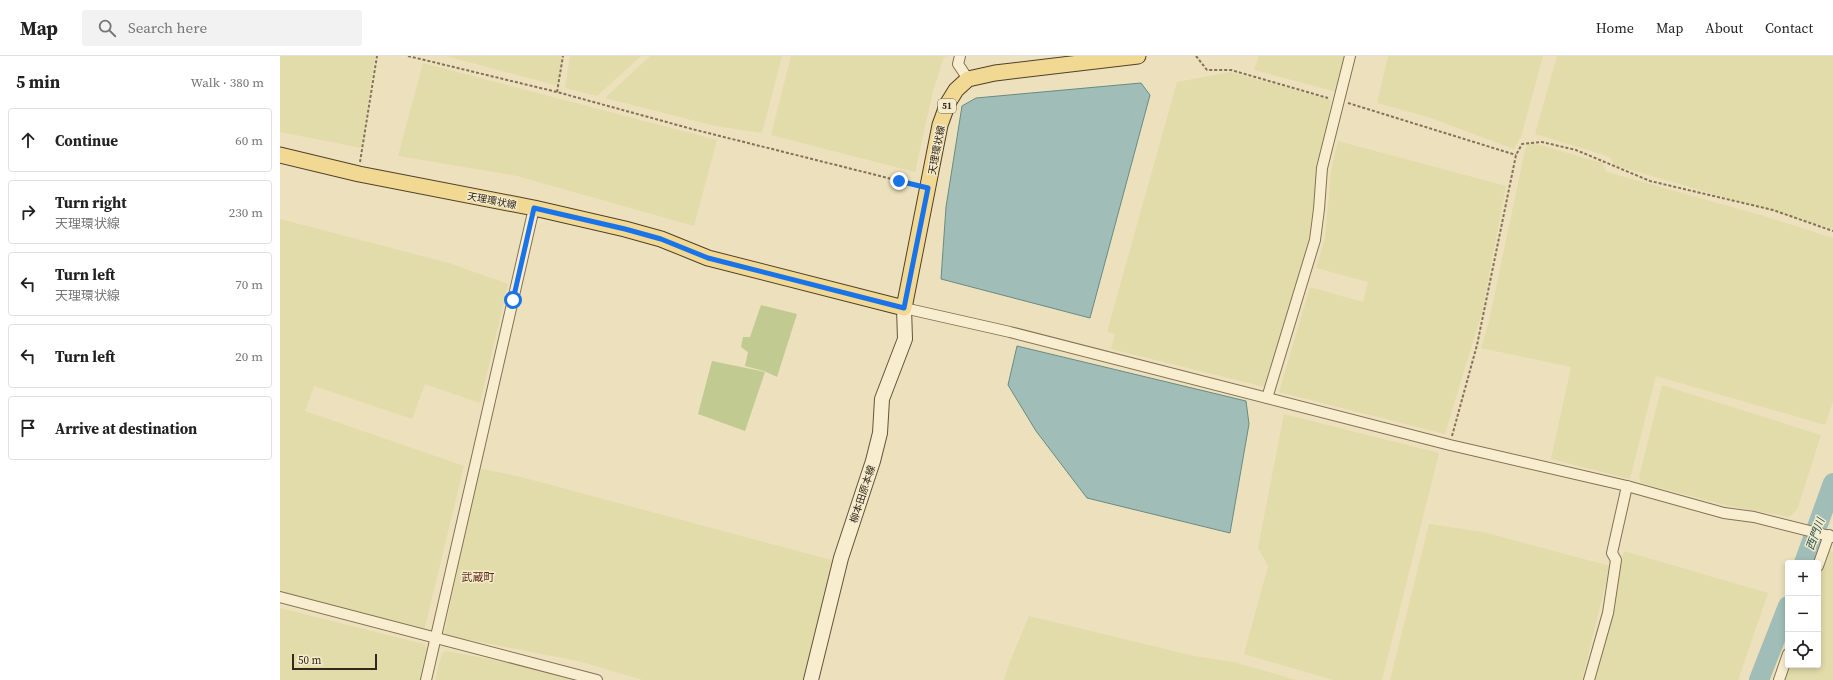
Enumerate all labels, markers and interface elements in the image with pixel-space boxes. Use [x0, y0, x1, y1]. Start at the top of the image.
search box [82, 10, 362, 46]
text: Map [20, 15, 58, 41]
icon: search [96, 17, 118, 39]
text: Search here [128, 17, 207, 38]
text: Home [1596, 18, 1634, 38]
text: Map [1656, 18, 1683, 38]
text: About [1705, 18, 1743, 38]
text: Contact [1765, 18, 1813, 38]
text: 5 min [16, 70, 60, 94]
text: Walk · 380 m [191, 74, 264, 91]
road number: 51 [938, 99, 956, 113]
street label: 天理環状線 [925, 124, 948, 176]
icon: ahead [17, 129, 39, 151]
text: Continue [55, 130, 118, 151]
text: 60 m [235, 132, 263, 149]
route end [890, 172, 908, 190]
street label: 天理環状線 [466, 189, 518, 212]
text: Turn right [55, 192, 127, 213]
icon: right [17, 201, 39, 223]
text: 230 m [229, 204, 263, 221]
text: 天理環状線 [55, 215, 120, 232]
text: Turn left [55, 264, 115, 285]
icon: left [17, 273, 39, 295]
text: 70 m [235, 276, 263, 293]
text: 天理環状線 [55, 287, 120, 304]
route start [504, 291, 522, 309]
icon: left [17, 345, 39, 367]
text: Turn left [55, 346, 115, 367]
text: 20 m [235, 348, 263, 365]
icon: arrive [17, 417, 39, 439]
text: Arrive at destination [55, 418, 197, 439]
street label: 柳本田原本線 [847, 464, 878, 525]
water label: 西門川 [1803, 515, 1829, 552]
map controls [1785, 560, 1821, 668]
button: + [1785, 560, 1821, 596]
district label: 武蔵町 [462, 570, 495, 585]
button: − [1785, 596, 1821, 632]
button: locate [1785, 632, 1821, 668]
scale bar [292, 652, 377, 671]
text: 50 m [298, 653, 321, 668]

